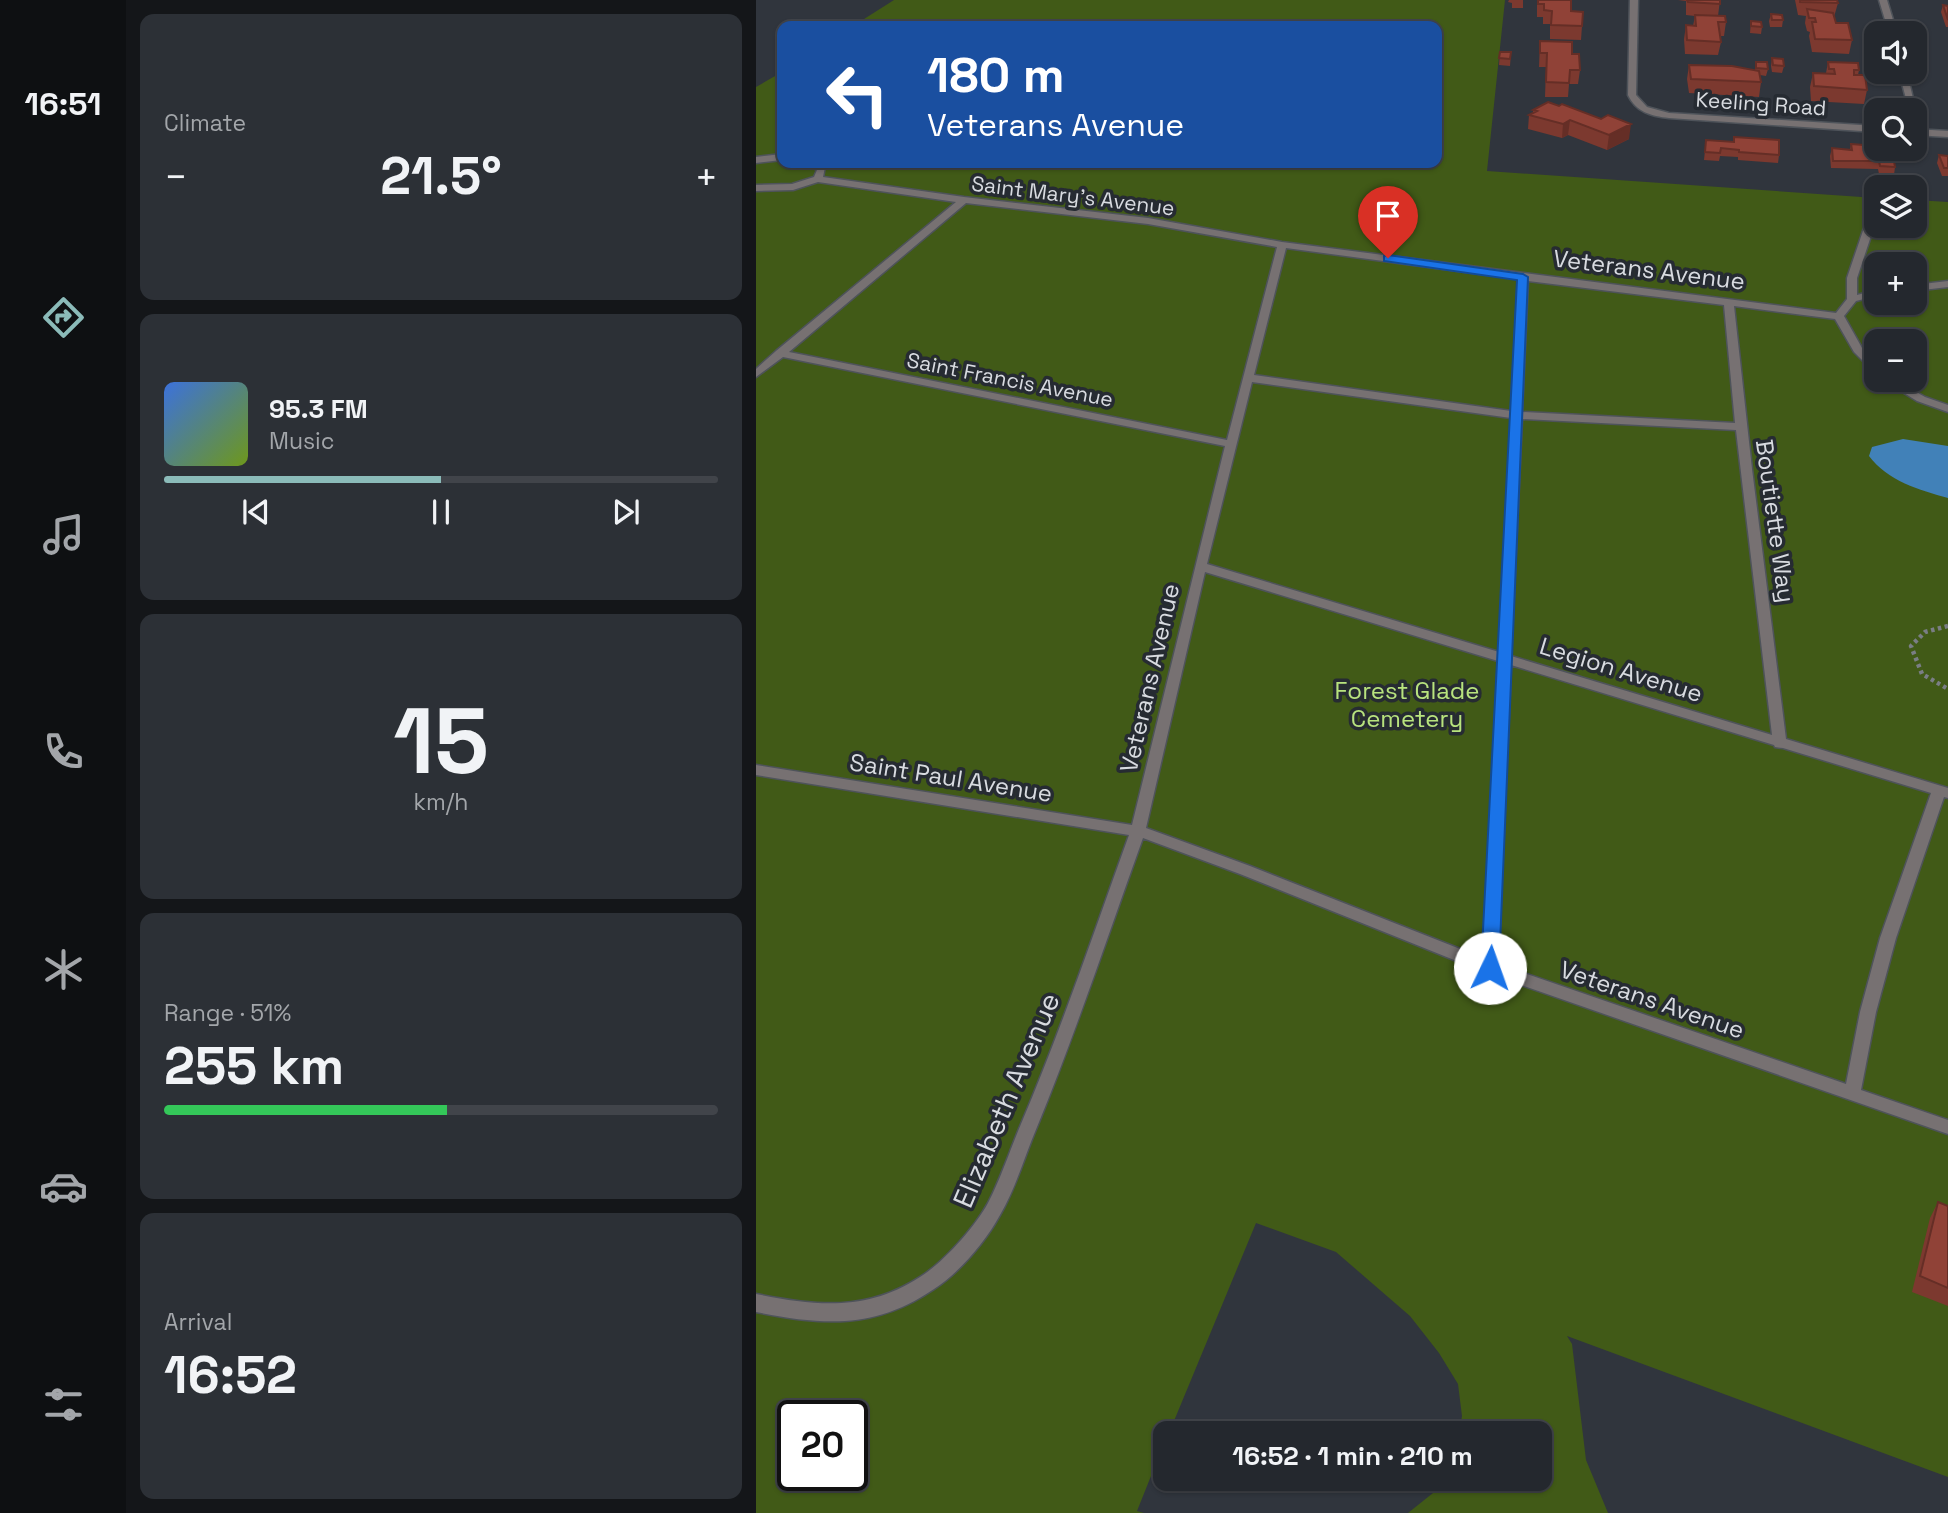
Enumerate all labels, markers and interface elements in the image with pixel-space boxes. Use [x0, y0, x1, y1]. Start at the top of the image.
map controls [1864, 21, 1927, 392]
button: sound [1864, 21, 1927, 84]
text: 180 m [927, 44, 1065, 106]
icon: left [812, 49, 903, 140]
text: 16:51 [25, 84, 101, 124]
street label: Keeling Road [1695, 85, 1827, 122]
button: search [1864, 98, 1927, 161]
text: Veterans Avenue [927, 105, 1184, 145]
text: Climate [164, 108, 246, 138]
text: 21.5° [380, 143, 502, 209]
text: − [164, 153, 188, 201]
text: + [694, 153, 718, 201]
street label: Saint Mary's Avenue [970, 170, 1176, 221]
button: layers [1864, 175, 1927, 238]
pin [1358, 186, 1418, 258]
icon: arrive [1369, 197, 1407, 235]
street label: Veterans Avenue [1551, 242, 1747, 297]
button: + [1864, 252, 1927, 315]
icon: directions [39, 293, 88, 342]
button: − [1864, 329, 1927, 392]
street label: Saint Francis Avenue [905, 346, 1116, 413]
text: 95.3 FM [269, 392, 368, 426]
text: Music [269, 426, 334, 456]
street label: Boutiette Way [1749, 437, 1802, 604]
icon: previous [237, 493, 275, 531]
icon: pause [422, 493, 460, 531]
icon: next [607, 493, 645, 531]
icon: music [39, 510, 88, 559]
street label: Veterans Avenue [1113, 580, 1186, 775]
street label: Legion Avenue [1536, 630, 1706, 709]
park label: Forest Glade Cemetery [1335, 675, 1479, 734]
text: 15 [393, 683, 489, 800]
icon: phone [39, 727, 88, 776]
street label: Saint Paul Avenue [848, 746, 1055, 809]
text: km/h [414, 787, 468, 817]
position arrow [1453, 931, 1527, 1005]
icon: climate [39, 945, 88, 994]
street label: Veterans Avenue [1556, 953, 1748, 1046]
street label: Elizabeth Avenue [945, 987, 1067, 1213]
text: Range · 51% [164, 998, 291, 1028]
text: 255 km [164, 1033, 344, 1099]
icon: car [39, 1162, 88, 1211]
text: Arrival [164, 1307, 232, 1337]
text: 16:52 [164, 1342, 297, 1408]
icon: filters [39, 1380, 88, 1429]
speed limit sign: 20 [777, 1400, 868, 1491]
text: 16:52 · 1 min · 210 m [1232, 1439, 1473, 1473]

